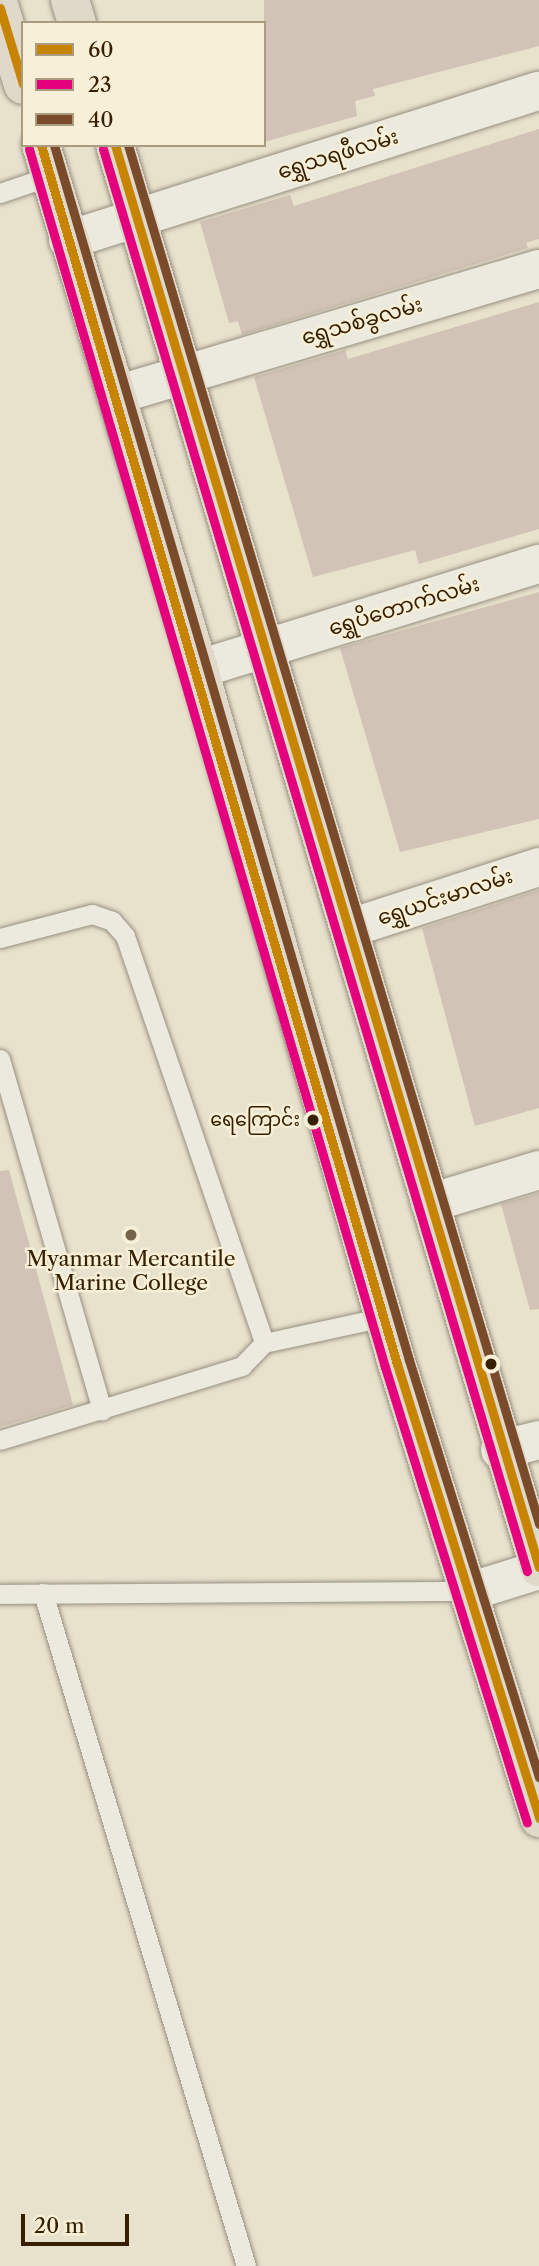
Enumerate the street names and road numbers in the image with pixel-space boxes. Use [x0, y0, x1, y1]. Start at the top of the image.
street label: ရွှေသရဖီလမ်း [275, 124, 401, 184]
street label: ရွှေသစ်ခွလမ်း [299, 292, 425, 350]
street label: ရွှေပိတောက်လမ်း [325, 571, 483, 641]
street label: ရွှေယင်းမာလမ်း [374, 863, 516, 931]

